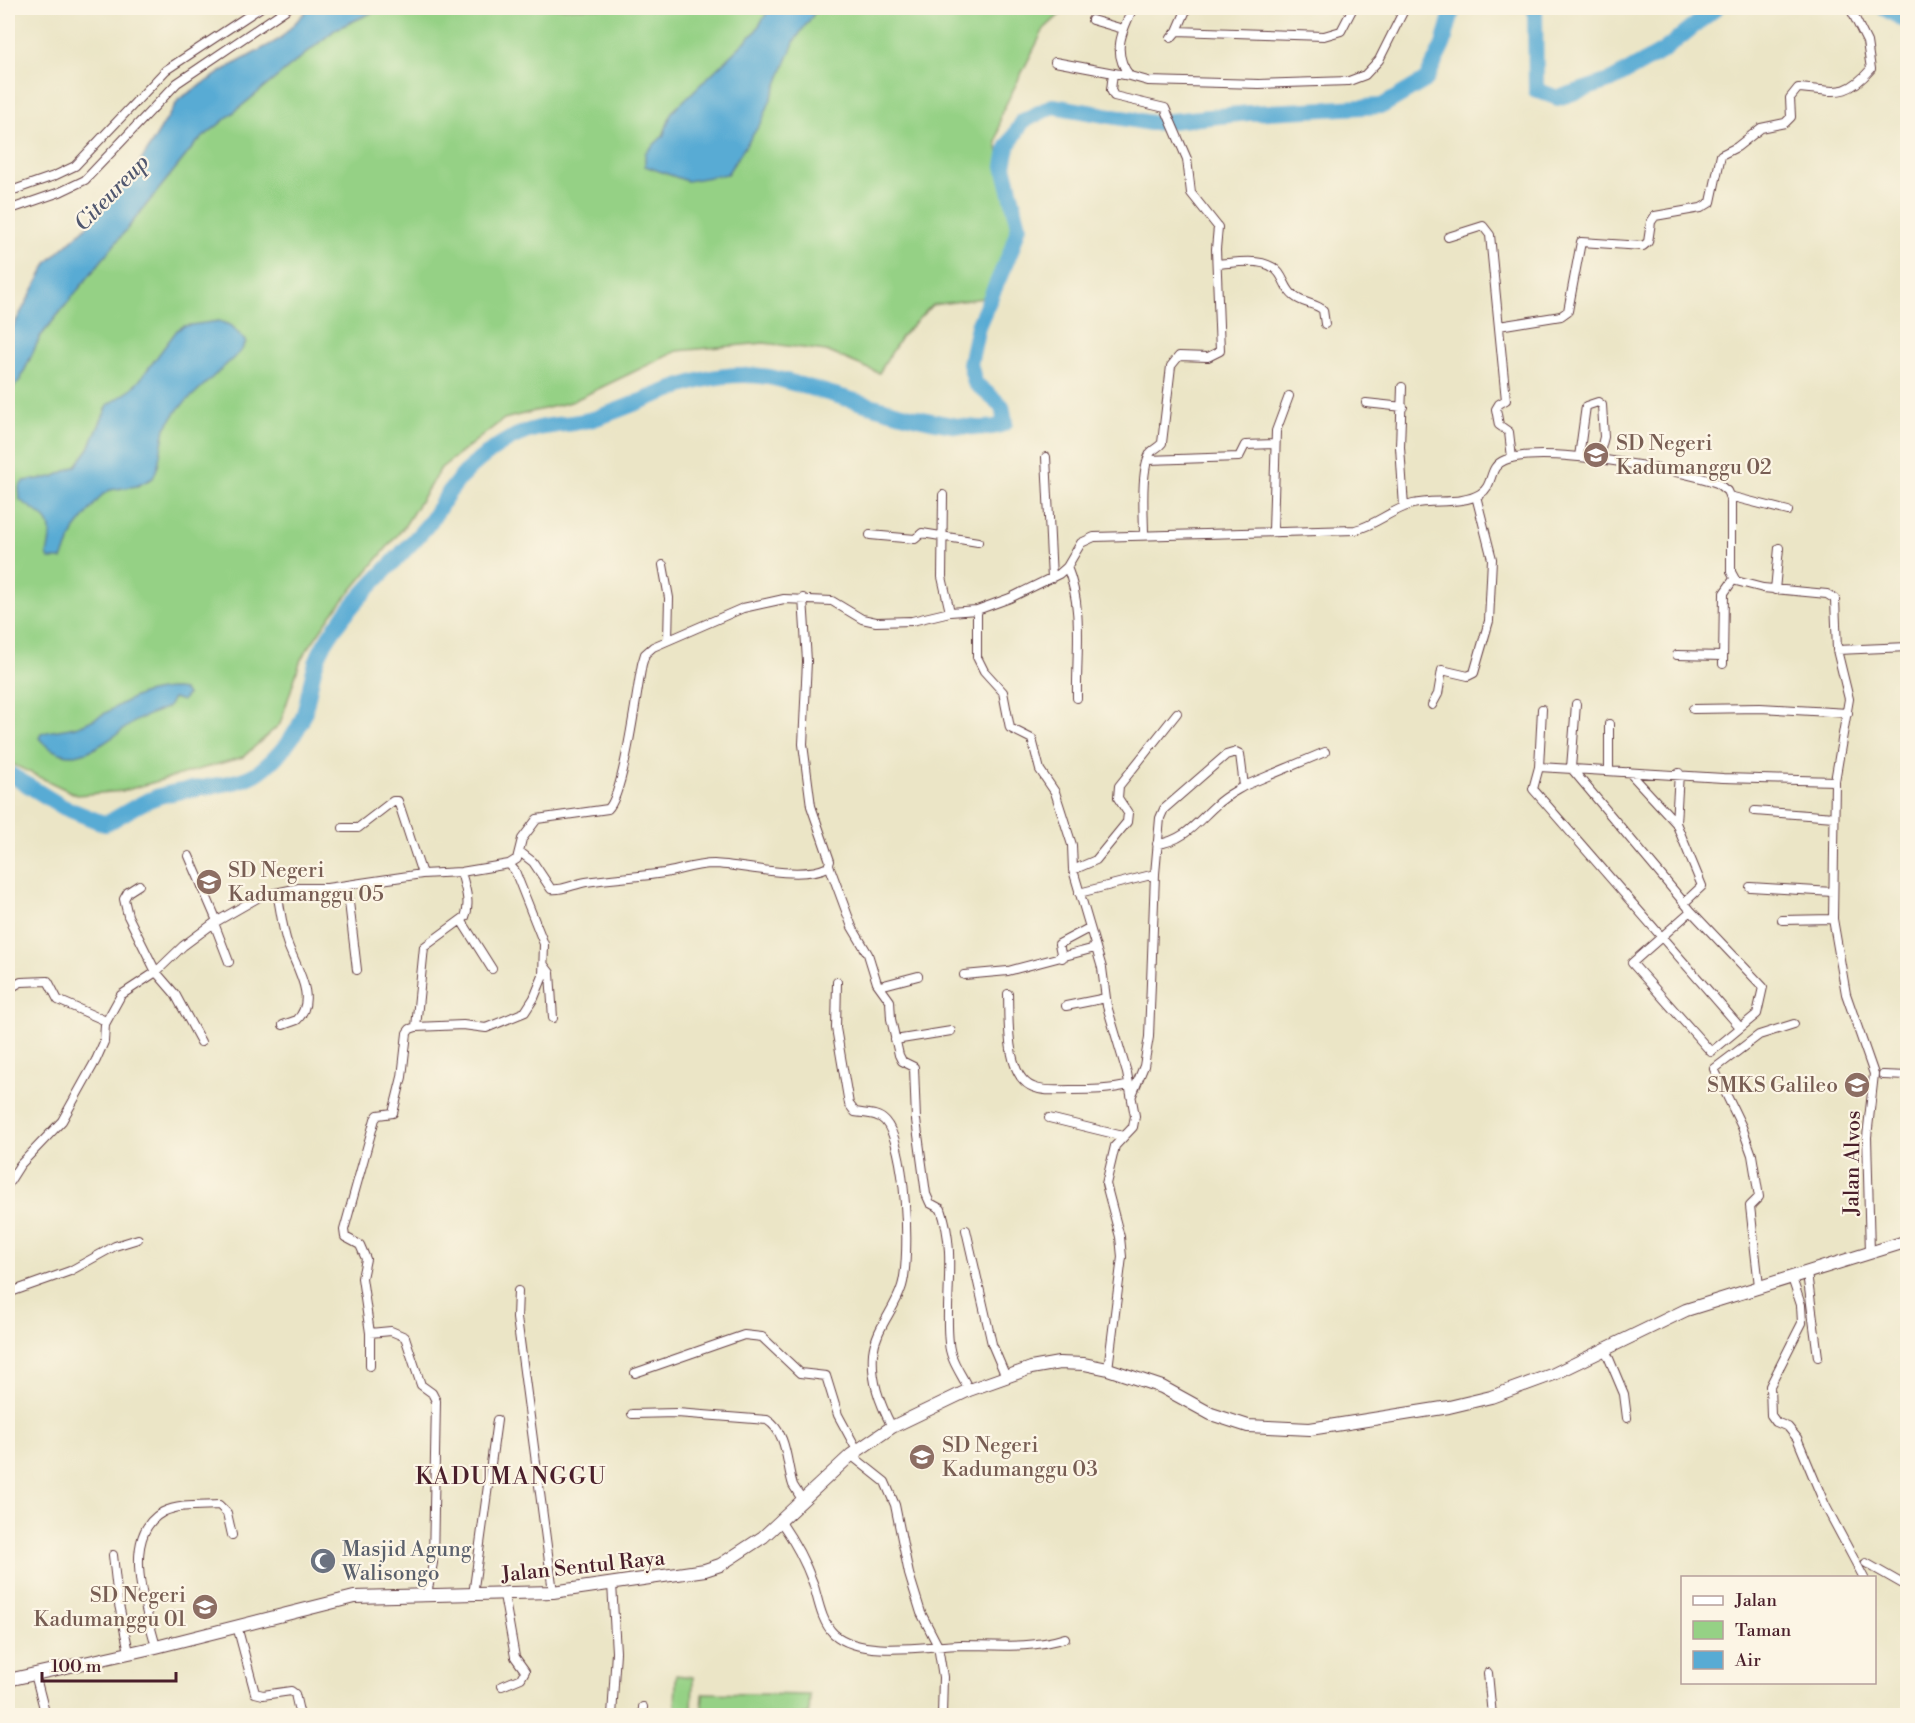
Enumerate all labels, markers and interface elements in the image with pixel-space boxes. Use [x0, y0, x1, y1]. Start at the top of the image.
water label: Citeureup [69, 149, 155, 237]
place label: SD Negeri Kadumanggu 02 [1616, 431, 1772, 481]
school or university icon: SD Negeri Kadumanggu 02 [1581, 440, 1611, 470]
place label: SD Negeri Kadumanggu 05 [228, 858, 384, 908]
school or university icon: SD Negeri Kadumanggu 05 [194, 867, 224, 897]
school or university icon: SMKS Galileo [1842, 1070, 1872, 1100]
place label: SMKS Galileo [1707, 1073, 1838, 1099]
street label: Jalan Alvos [1839, 1110, 1867, 1217]
place label: SD Negeri Kadumanggu 03 [942, 1433, 1098, 1483]
school or university icon: SD Negeri Kadumanggu 03 [907, 1442, 937, 1472]
district label: KADUMANGGU [415, 1462, 607, 1492]
place label: Masjid Agung Walisongo [341, 1537, 472, 1587]
street label: Jalan Sentul Raya [499, 1545, 667, 1589]
mosque icon: Masjid Agung Walisongo [308, 1546, 338, 1576]
legend [1681, 1576, 1876, 1684]
place label: SD Negeri Kadumanggu 01 [33, 1583, 186, 1633]
text: Jalan [1734, 1589, 1777, 1612]
school or university icon: SD Negeri Kadumanggu 01 [190, 1592, 220, 1622]
text: Taman [1735, 1619, 1792, 1642]
scale bar [42, 1645, 176, 1683]
text: Air [1734, 1649, 1761, 1672]
text: 100 m [51, 1655, 102, 1678]

